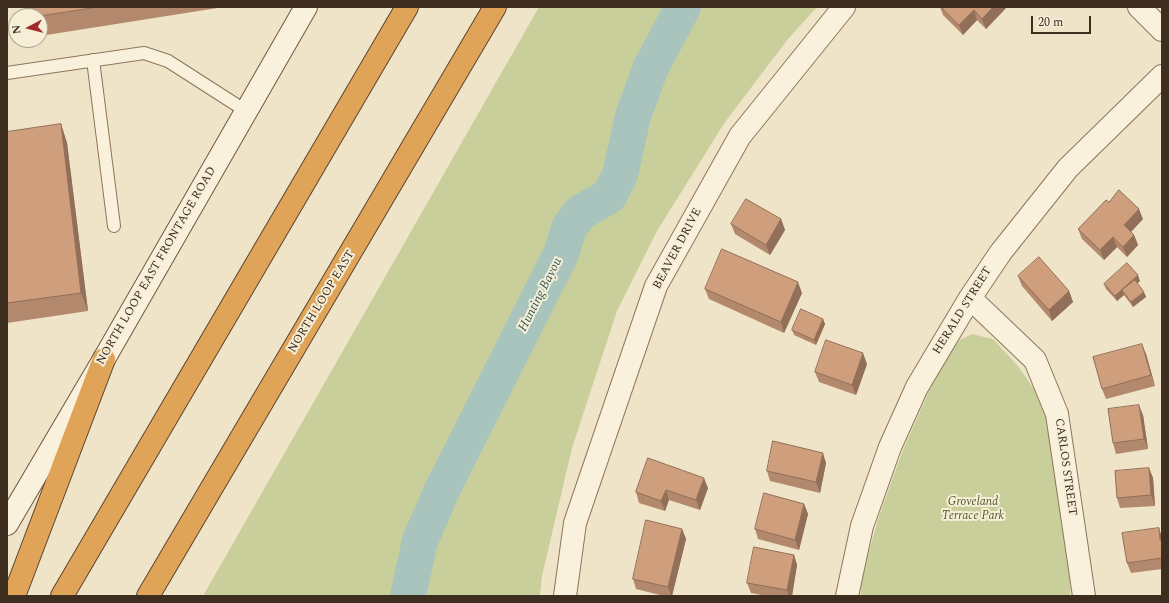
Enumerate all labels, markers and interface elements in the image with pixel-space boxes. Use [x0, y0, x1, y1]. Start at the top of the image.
north arrow [8, 8, 48, 48]
scale bar [1033, 8, 1093, 34]
text: 20 m [1038, 13, 1063, 32]
text: N [8, 24, 26, 35]
street label: NORTH LOOP EAST FRONTAGE ROAD [94, 164, 220, 368]
street label: BEAVER DRIVE [651, 206, 705, 292]
street label: NORTH LOOP EAST [286, 248, 358, 356]
water label: Hunting Bayou [516, 256, 566, 334]
street label: HERALD STREET [930, 265, 996, 357]
street label: CARLOS STREET [1051, 417, 1079, 517]
park label: Groveland Terrace Park [942, 496, 1004, 524]

